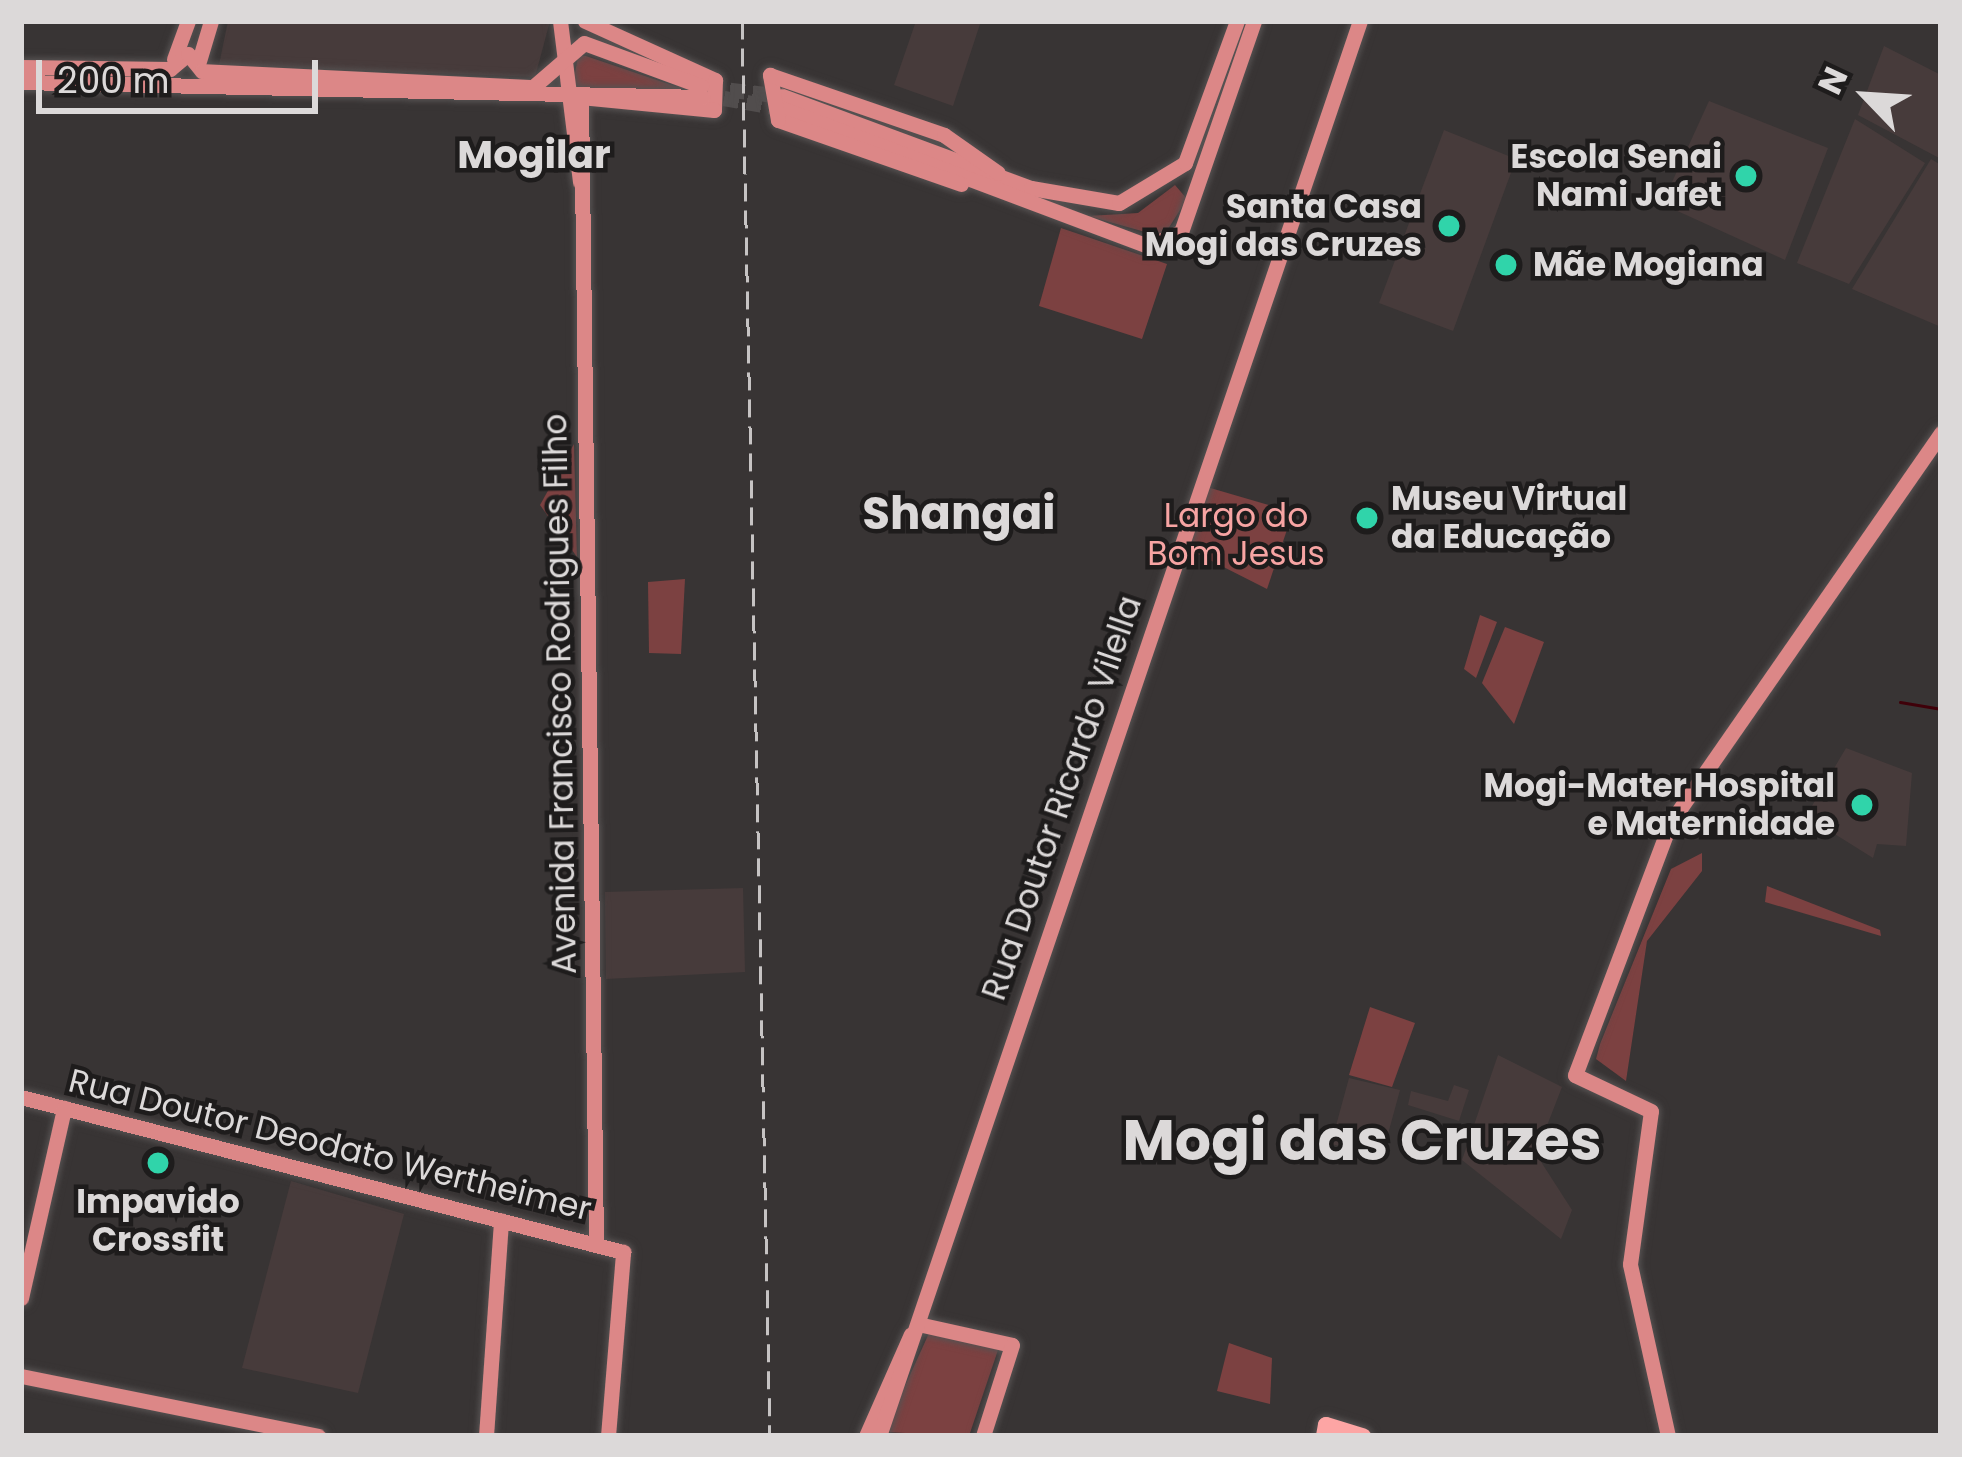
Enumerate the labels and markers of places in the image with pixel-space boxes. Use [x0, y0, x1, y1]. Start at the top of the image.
place label: Escola Senai Nami Jafet [1511, 137, 1722, 215]
marker: Escola Senai Nami Jafet [1733, 163, 1759, 189]
place label: Santa Casa Mogi das Cruzes [1145, 187, 1422, 265]
marker: Santa Casa Mogi das Cruzes [1433, 210, 1465, 242]
place label: Mãe Mogiana [1533, 245, 1764, 285]
marker: Mãe Mogiana [1490, 249, 1522, 281]
place label: Museu Virtual da Educação [1391, 479, 1627, 557]
marker: Museu Virtual da Educação [1354, 505, 1380, 531]
place label: Mogi-Mater Hospital e Maternidade [1484, 766, 1835, 844]
marker: Mogi-Mater Hospital e Maternidade [1846, 789, 1878, 821]
marker: Impavido Crossfit [145, 1150, 171, 1176]
place label: Impavido Crossfit [76, 1182, 240, 1260]

